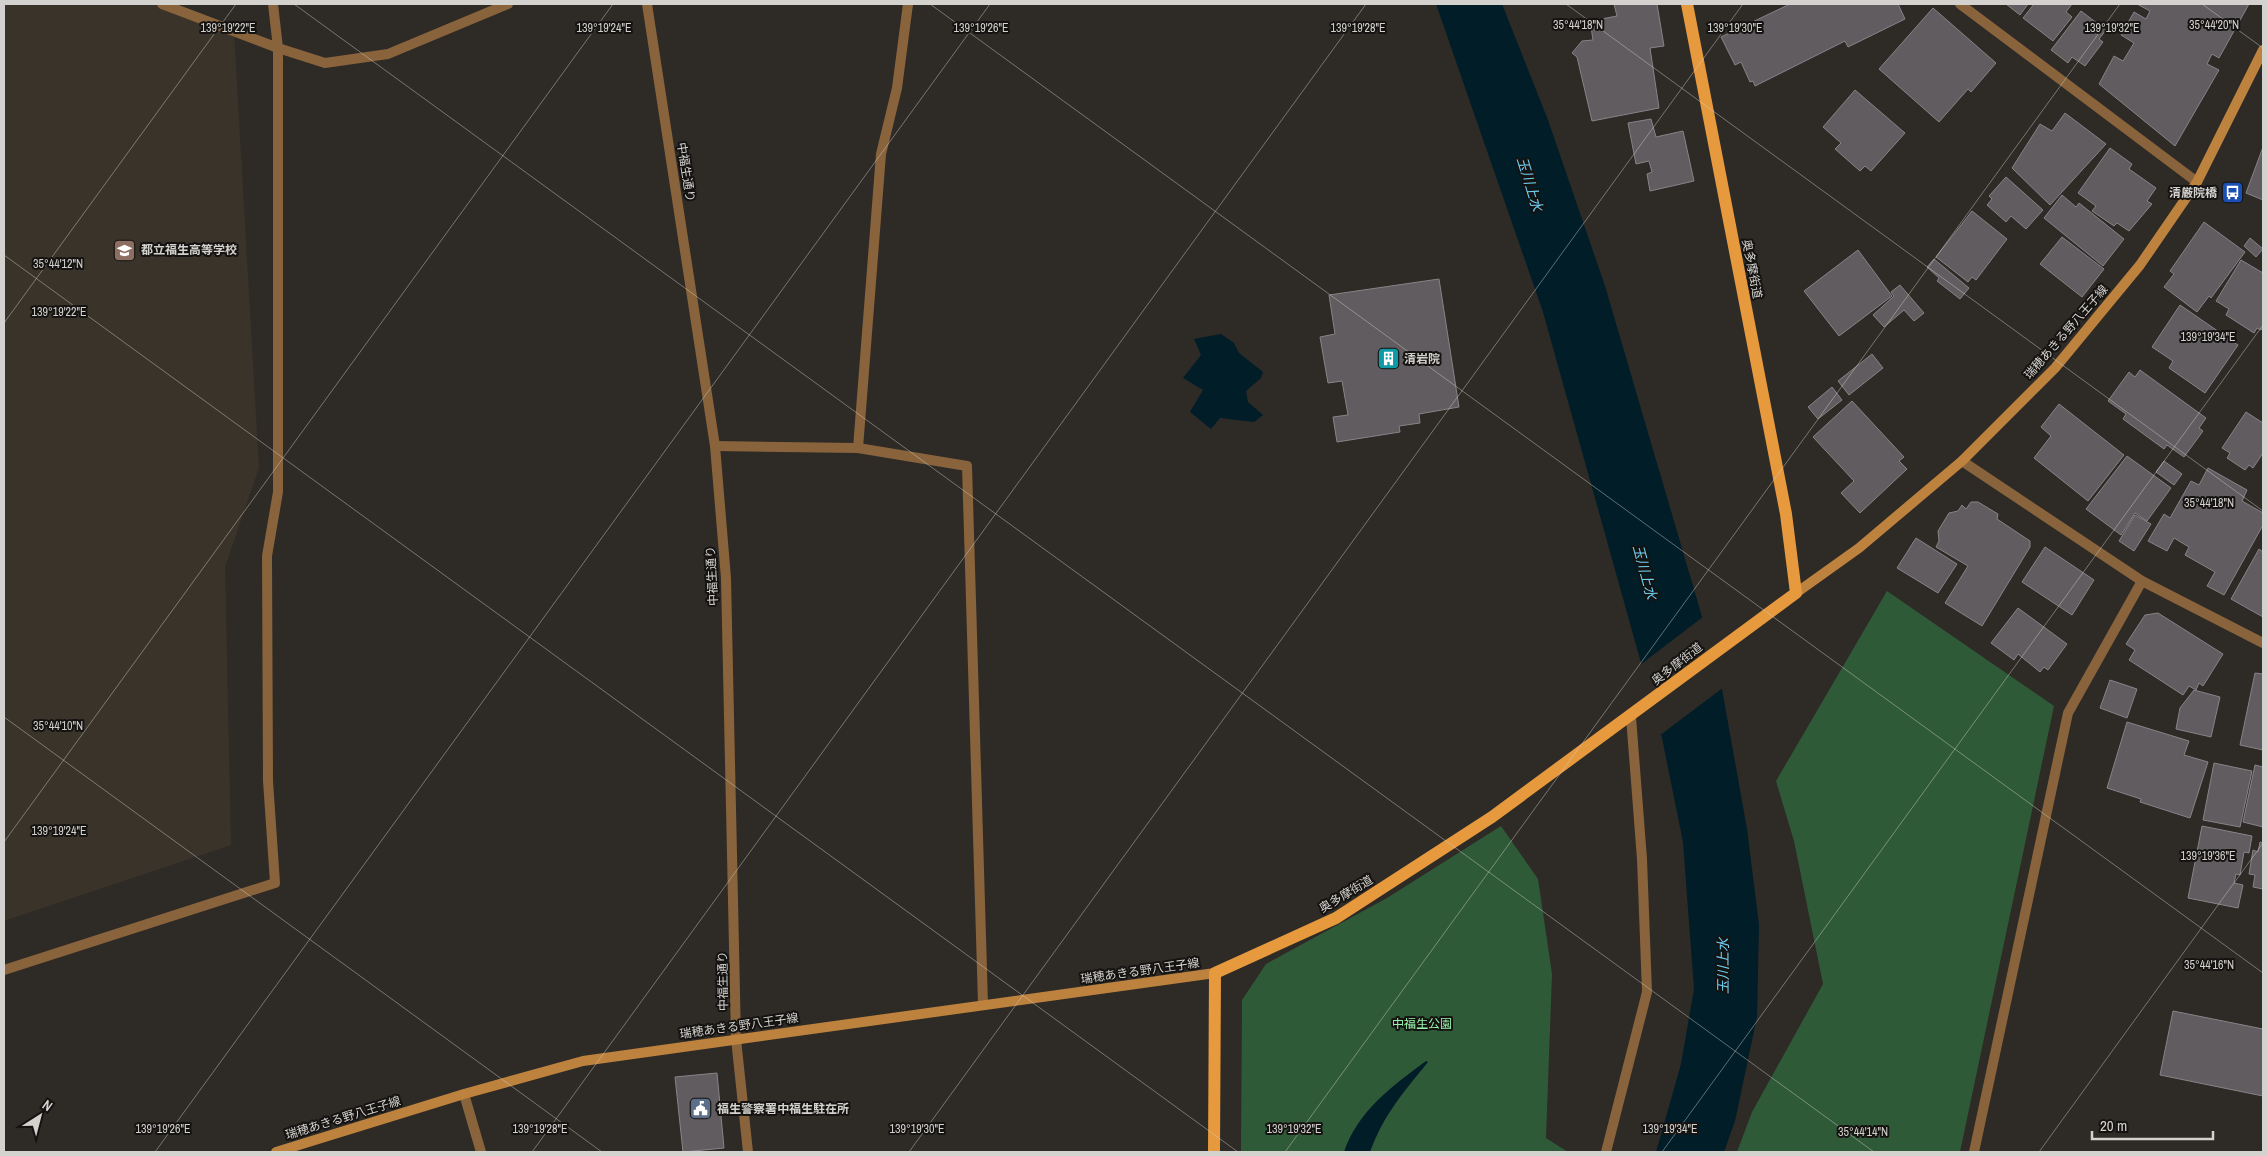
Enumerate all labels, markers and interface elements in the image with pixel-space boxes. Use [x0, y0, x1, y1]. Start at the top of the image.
text: 35°44'18"N [1553, 17, 1603, 33]
text: 35°44'20"N [2189, 17, 2239, 33]
text: 139°19'22"E [200, 20, 256, 36]
text: 139°19'24"E [576, 20, 632, 36]
text: 139°19'26"E [953, 20, 1009, 36]
text: 139°19'28"E [1330, 20, 1386, 36]
text: 139°19'30"E [1707, 20, 1763, 36]
text: 139°19'32"E [2084, 20, 2140, 36]
street label: 中福生通り [673, 141, 699, 203]
water label: 玉川上水 [1513, 155, 1547, 215]
bus stop icon: 清厳院橋 [2221, 181, 2245, 205]
place label: 清厳院橋 [2169, 185, 2218, 201]
school or university icon: 都立福生高等学校 [113, 238, 137, 262]
street label: 奥多摩街道 [1738, 238, 1766, 300]
place label: 都立福生高等学校 [141, 242, 237, 258]
text: 35°44'12"N [33, 256, 83, 272]
street label: 瑞穂あきる野八王子線 [2021, 282, 2111, 382]
text: 139°19'22"E [31, 304, 87, 320]
text: 139°19'34"E [2180, 329, 2236, 345]
building icon: 清岩院 [1376, 347, 1400, 371]
place label: 清岩院 [1404, 351, 1440, 367]
text: 35°44'18"N [2184, 495, 2234, 511]
water label: 玉川上水 [1629, 543, 1661, 603]
street label: 中福生通り [702, 546, 722, 606]
street label: 奥多摩街道 [1648, 639, 1706, 689]
text: 35°44'10"N [33, 718, 83, 734]
text: 139°19'24"E [31, 823, 87, 839]
text: 139°19'36"E [2180, 848, 2236, 864]
street label: 奥多摩街道 [1316, 872, 1376, 916]
water label: 玉川上水 [1714, 936, 1732, 994]
street label: 中福生通り [714, 951, 732, 1011]
street label: 瑞穂あきる野八王子線 [1080, 955, 1200, 987]
text: 35°44'16"N [2184, 957, 2234, 973]
street label: 瑞穂あきる野八王子線 [679, 1010, 799, 1042]
park label: 中福生公園 [1392, 1016, 1452, 1032]
north arrow [15, 1091, 65, 1141]
street label: 瑞穂あきる野八王子線 [283, 1093, 403, 1143]
text: N [39, 1096, 56, 1115]
public building icon: 福生警察署中福生駐在所 [689, 1097, 713, 1121]
place label: 福生警察署中福生駐在所 [717, 1101, 849, 1117]
scale bar [2092, 1108, 2213, 1140]
text: 20 m [2100, 1115, 2127, 1136]
text: 139°19'26"E [135, 1121, 191, 1137]
text: 139°19'28"E [512, 1121, 568, 1137]
text: 139°19'30"E [889, 1121, 945, 1137]
text: 139°19'32"E [1266, 1121, 1322, 1137]
text: 139°19'34"E [1642, 1121, 1698, 1137]
text: 35°44'14"N [1838, 1124, 1888, 1140]

